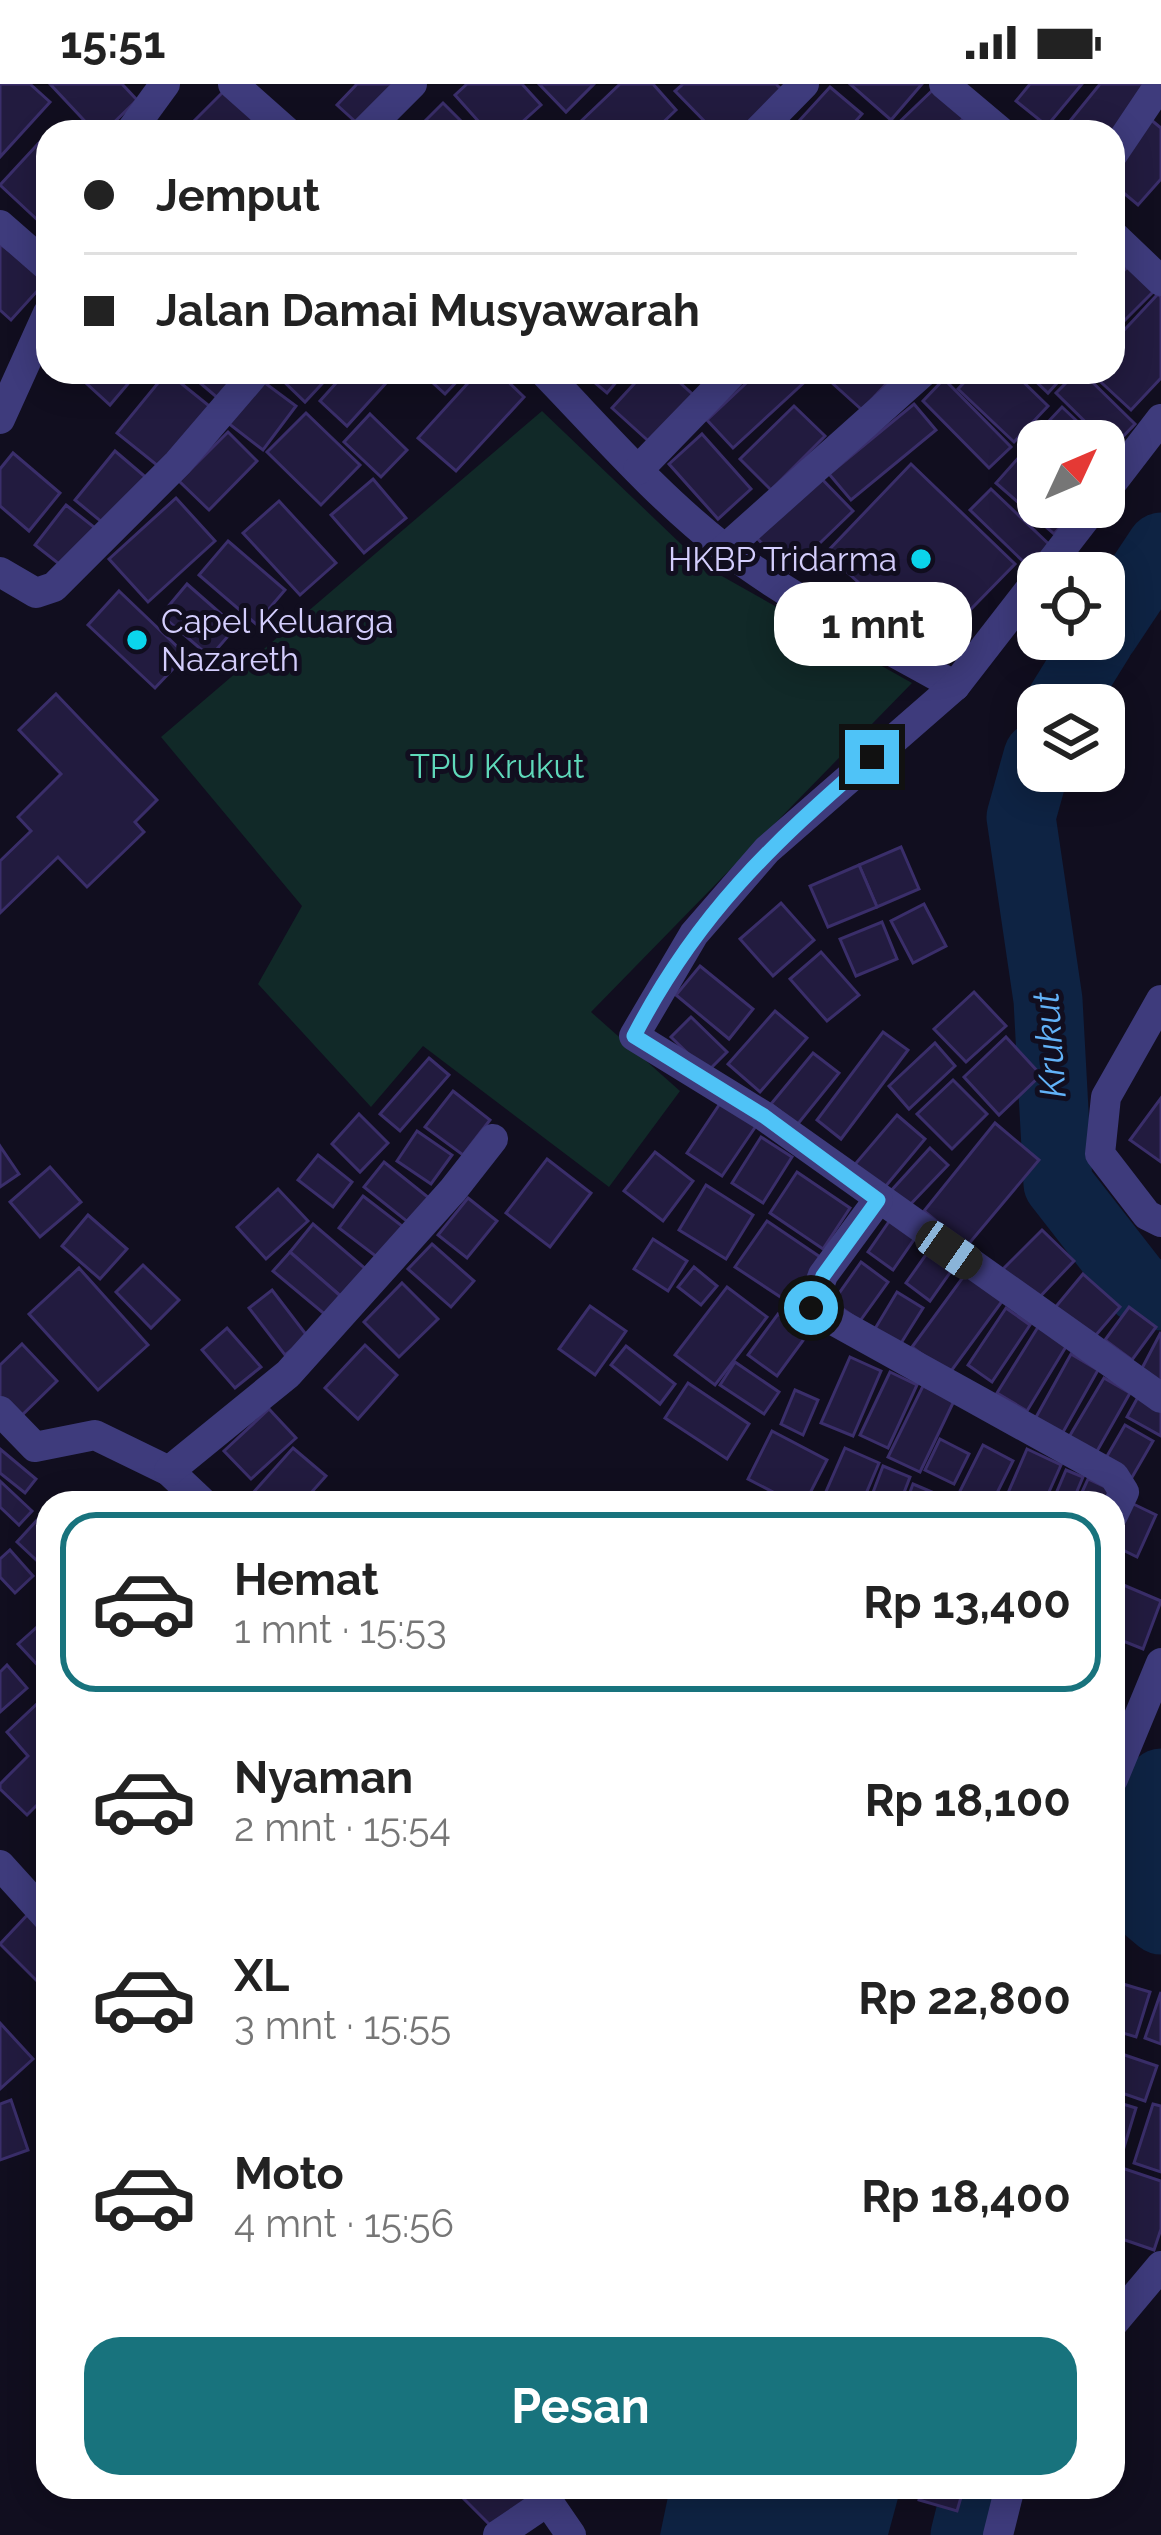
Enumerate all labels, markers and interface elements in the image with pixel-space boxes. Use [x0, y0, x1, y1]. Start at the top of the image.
text: 15:51 [60, 16, 165, 69]
text: Jemput [156, 169, 320, 222]
text: Jalan Damai Musyawarah [156, 284, 700, 337]
north arrow [1017, 420, 1125, 528]
map controls [1017, 420, 1125, 792]
place label: HKBP Tridarma [668, 540, 897, 579]
marker: HKBP Tridarma [908, 546, 934, 572]
button: locate [1017, 552, 1125, 660]
callout: 1 mnt [773, 583, 971, 667]
text: 1 mnt [821, 601, 925, 647]
place label: Capel Keluarga Nazareth [161, 602, 393, 679]
marker: Capel Keluarga Nazareth [124, 627, 150, 653]
button: layers [1017, 684, 1125, 792]
route end [845, 730, 899, 784]
park label: TPU Krukut [410, 747, 584, 786]
water label: Krukut [1024, 990, 1074, 1099]
car [909, 1215, 989, 1285]
route start [784, 1281, 838, 1335]
icon: car [90, 1548, 198, 1656]
text: Hemat [234, 1553, 379, 1606]
text: Rp 13,400 [863, 1576, 1071, 1629]
text: 1 mnt · 15:53 [234, 1606, 447, 1652]
icon: car [90, 1746, 198, 1854]
text: Nyaman [234, 1751, 413, 1804]
text: Rp 18,100 [865, 1774, 1071, 1827]
text: 2 mnt · 15:54 [234, 1804, 451, 1850]
icon: car [90, 1944, 198, 2052]
text: XL [234, 1949, 289, 2002]
text: Rp 22,800 [858, 1972, 1071, 2025]
text: 3 mnt · 15:55 [234, 2002, 451, 2048]
icon: car [90, 2142, 198, 2250]
text: Moto [234, 2147, 344, 2200]
text: Rp 18,400 [861, 2170, 1071, 2223]
text: 4 mnt · 15:56 [234, 2200, 454, 2246]
button: Pesan [84, 2337, 1077, 2475]

